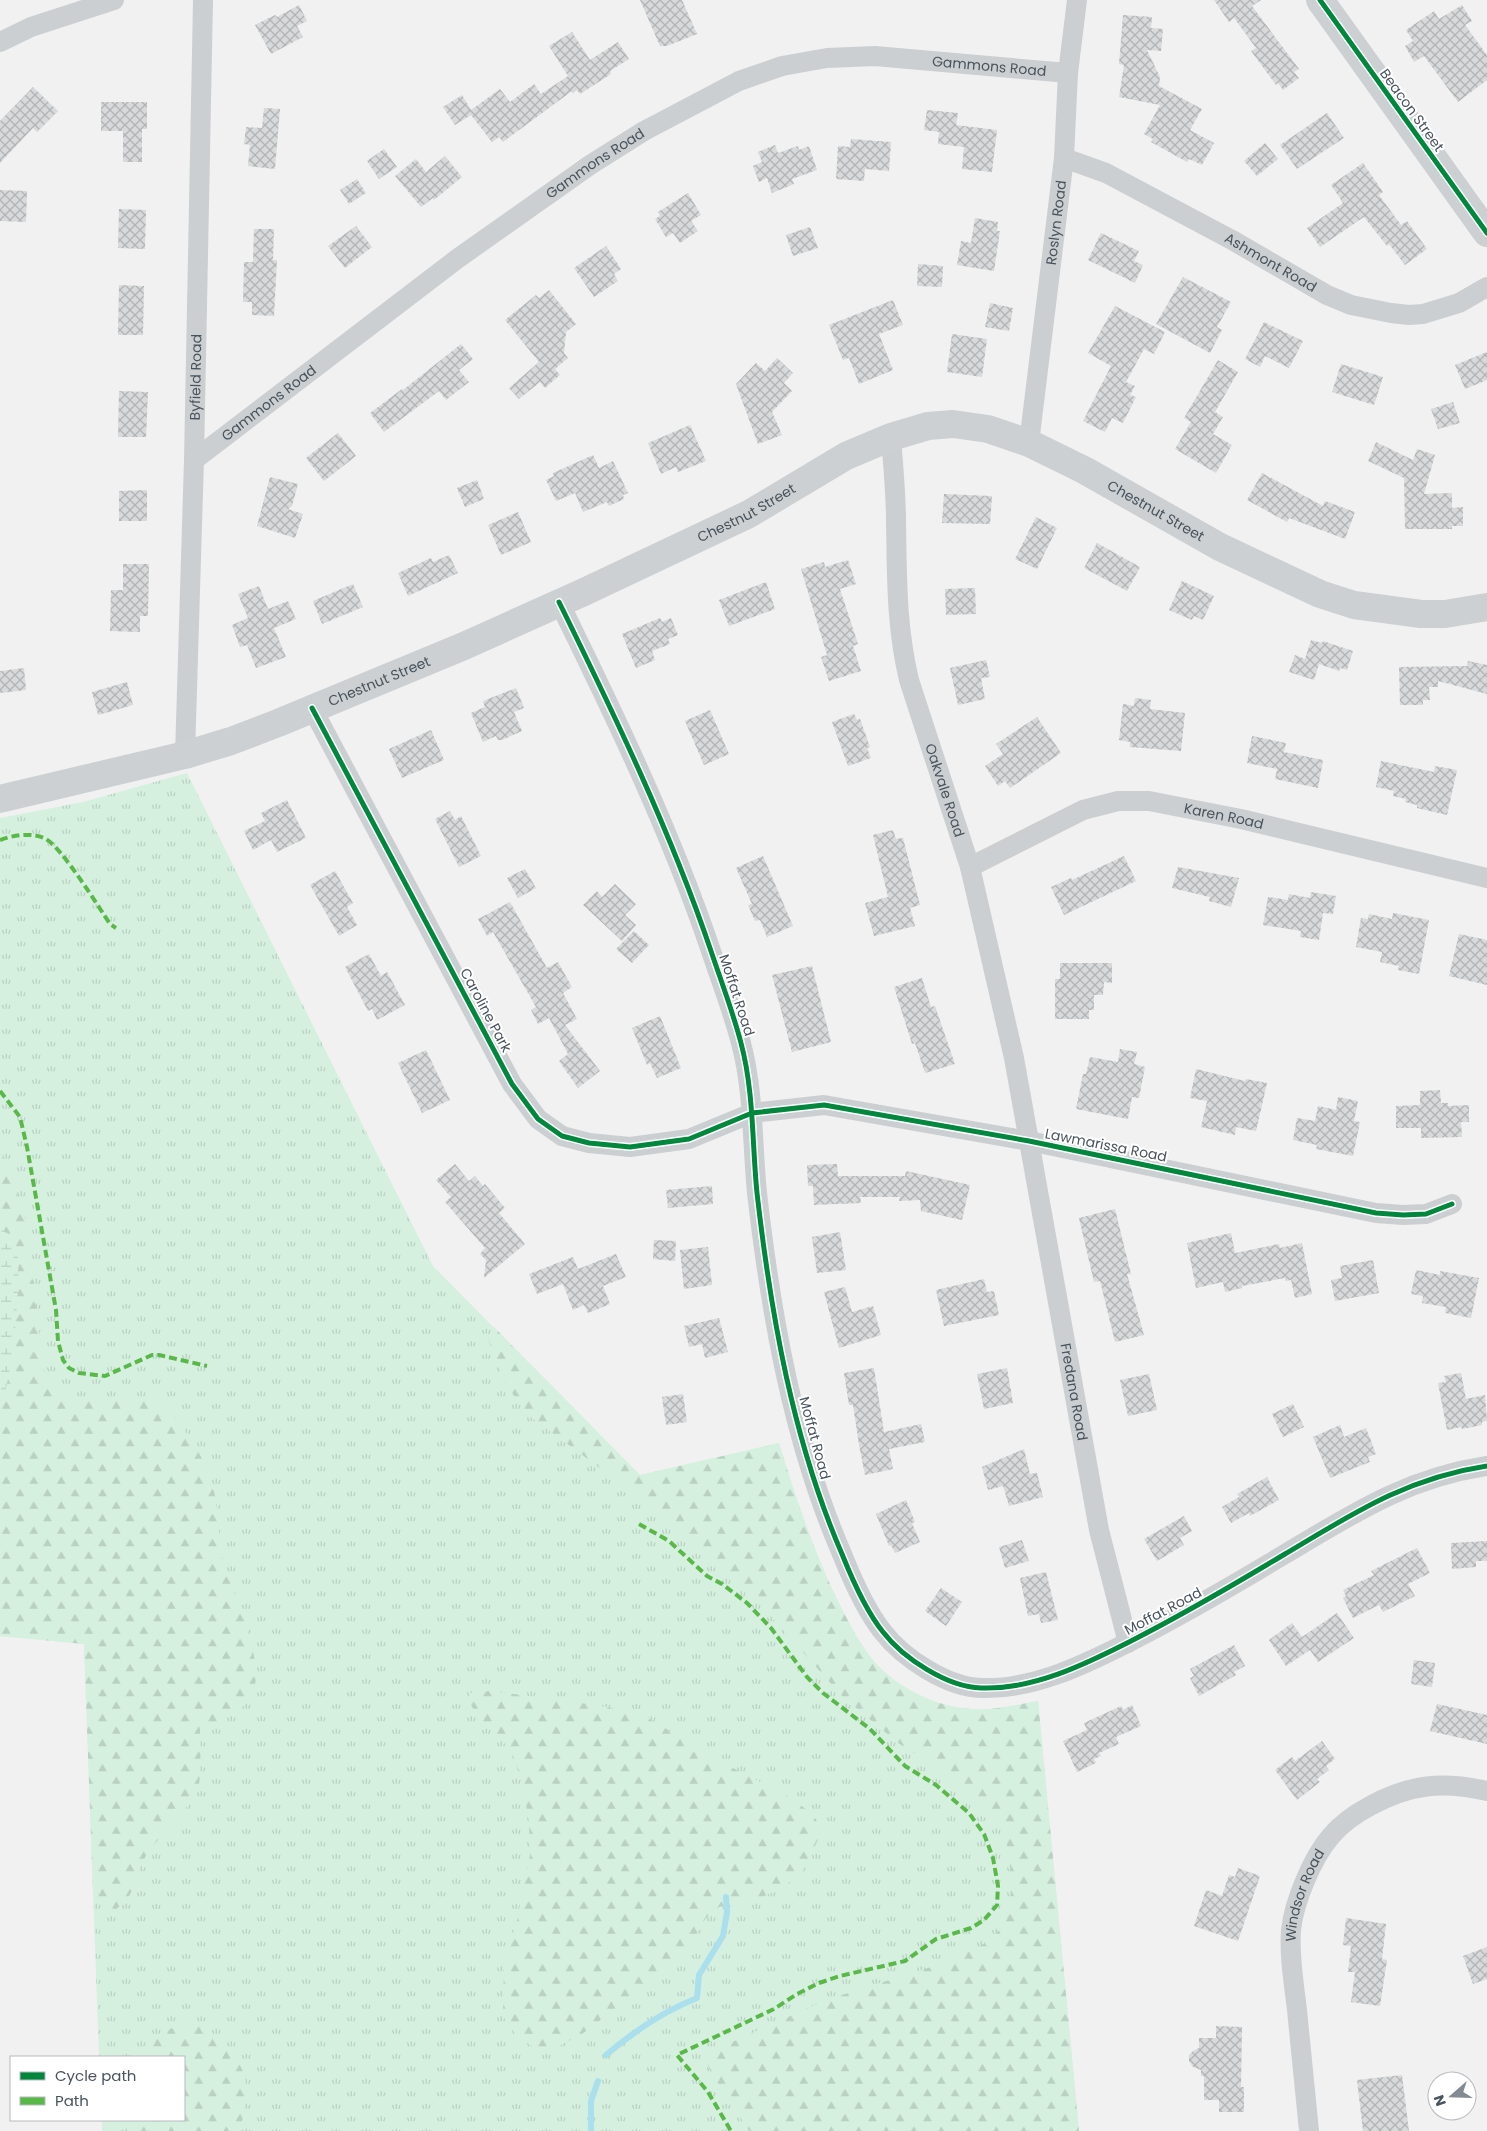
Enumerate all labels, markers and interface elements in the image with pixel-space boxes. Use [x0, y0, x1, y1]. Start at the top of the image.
street label: Gammons Road [931, 51, 1047, 81]
street label: Beacon Street [1375, 65, 1449, 155]
street label: Gammons Road [542, 123, 648, 203]
street label: Roslyn Road [1041, 179, 1071, 266]
street label: Ashmont Road [1221, 228, 1320, 297]
street label: Byfield Road [185, 334, 206, 421]
street label: Gammons Road [217, 360, 320, 446]
street label: Chestnut Street [1104, 475, 1208, 546]
street label: Chestnut Street [694, 479, 799, 547]
street label: Chestnut Street [325, 651, 433, 711]
street label: Oakvale Road [920, 741, 970, 840]
street label: Karen Road [1182, 798, 1266, 834]
street label: Moffat Road [714, 952, 760, 1038]
street label: Caroline Park [455, 964, 517, 1056]
street label: Lawmarissa Road [1043, 1123, 1169, 1167]
street label: Fredana Road [1056, 1342, 1093, 1442]
street label: Moffat Road [794, 1394, 836, 1482]
street label: Moffat Road [1121, 1582, 1205, 1640]
street label: Windsor Road [1280, 1845, 1329, 1942]
legend [10, 2056, 185, 2121]
text: Cycle path [55, 2065, 136, 2086]
north arrow [1427, 2071, 1477, 2121]
text: Path [55, 2090, 89, 2111]
text: N [1429, 2092, 1451, 2109]

